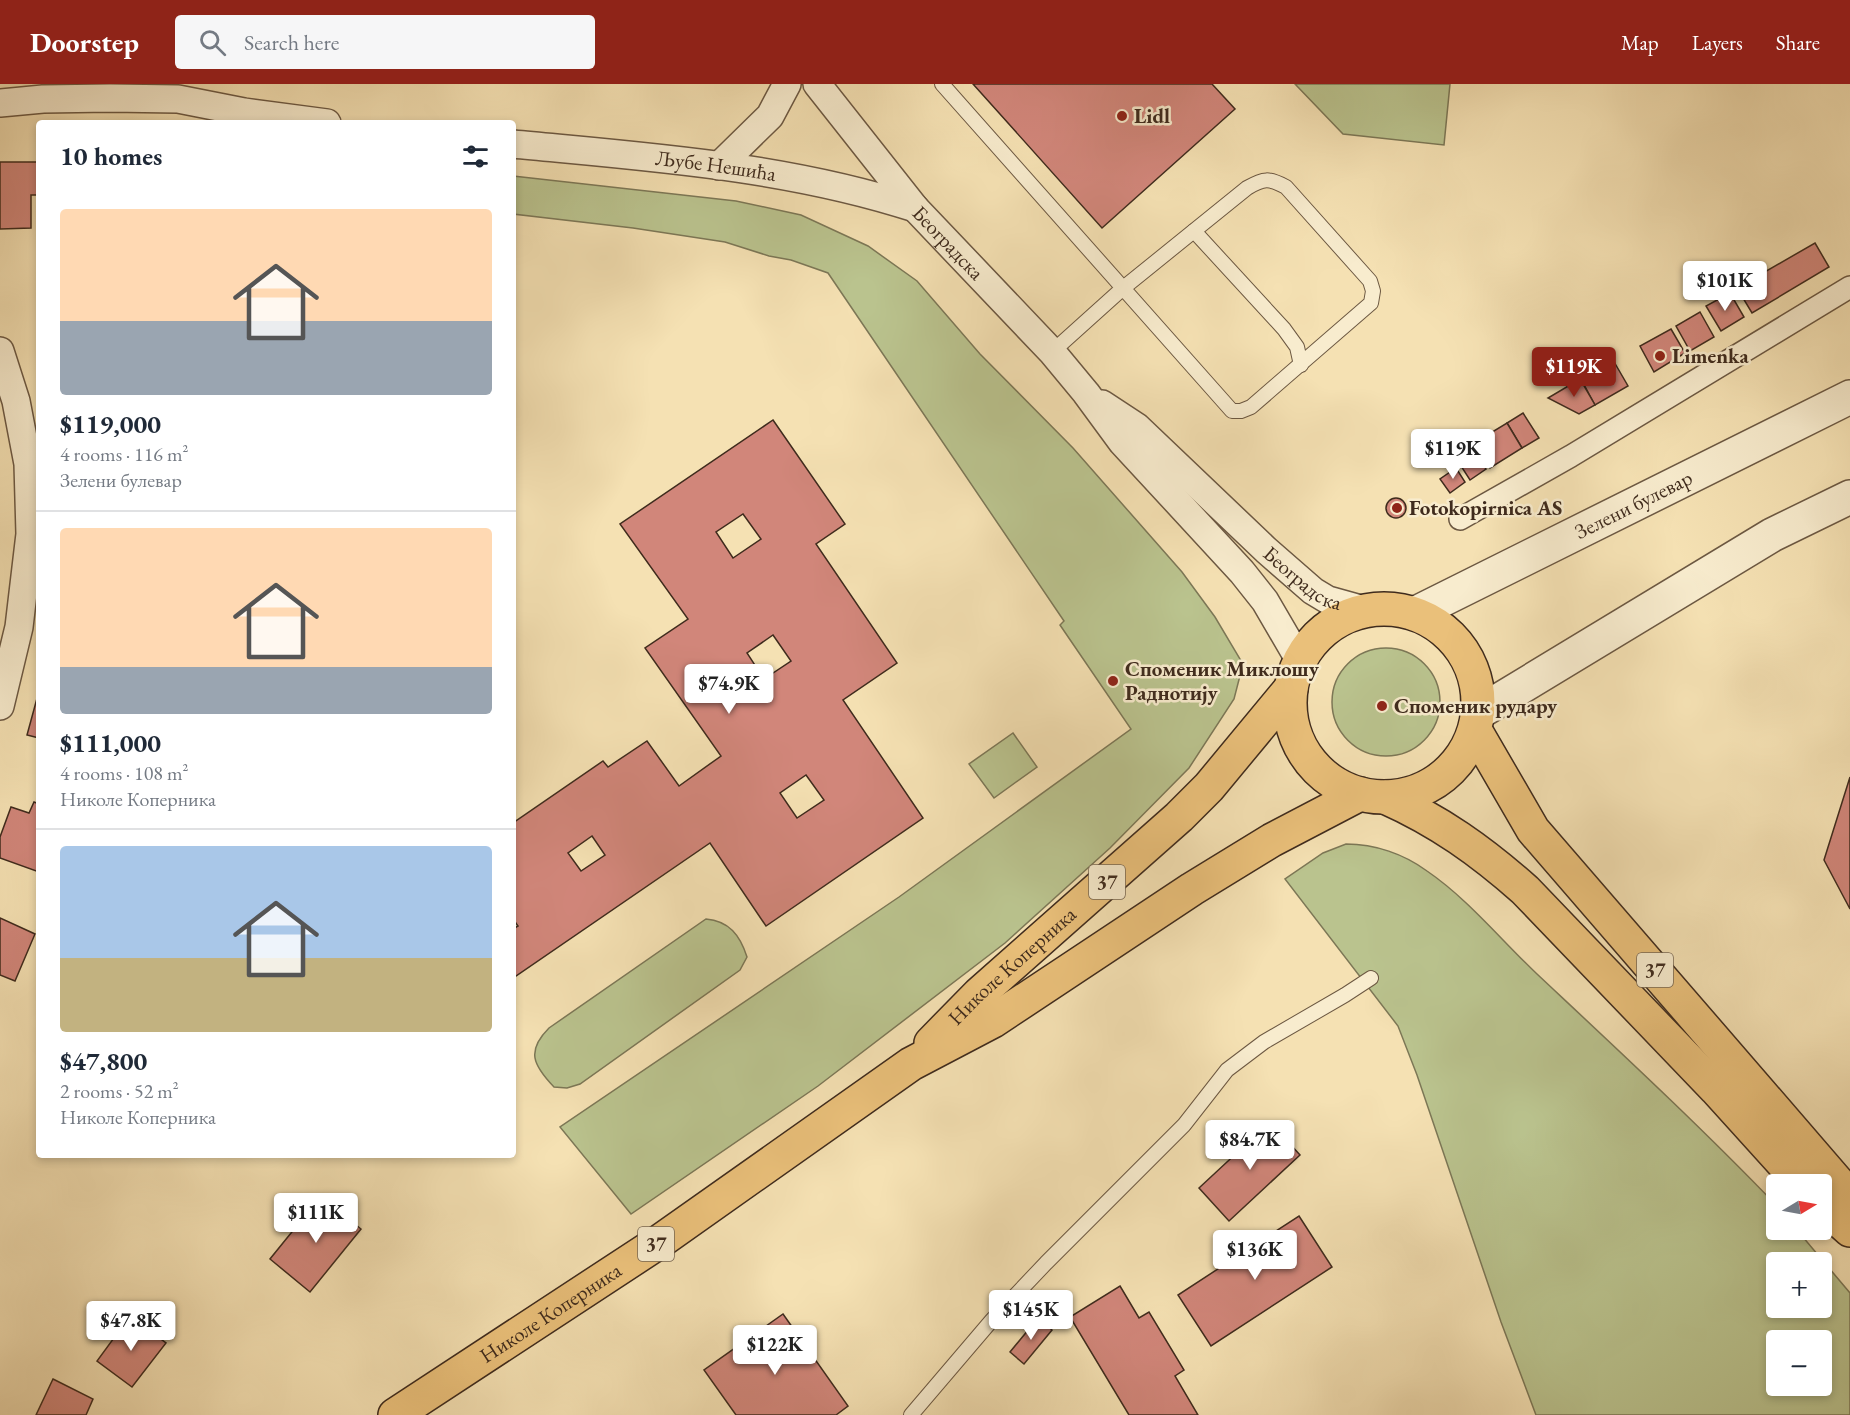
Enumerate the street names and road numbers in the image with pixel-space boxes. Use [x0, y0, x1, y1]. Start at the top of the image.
street label: Љубе Нешића [654, 144, 779, 187]
street label: Београдска [907, 199, 991, 286]
street label: Зелени булевар [1570, 464, 1697, 545]
street label: Београдска [1258, 540, 1345, 616]
road number: 37 [1089, 865, 1125, 899]
street label: Николе Коперника [942, 900, 1082, 1031]
road number: 37 [1637, 953, 1673, 987]
road number: 37 [638, 1227, 674, 1261]
street label: Николе Коперника [474, 1256, 627, 1369]

